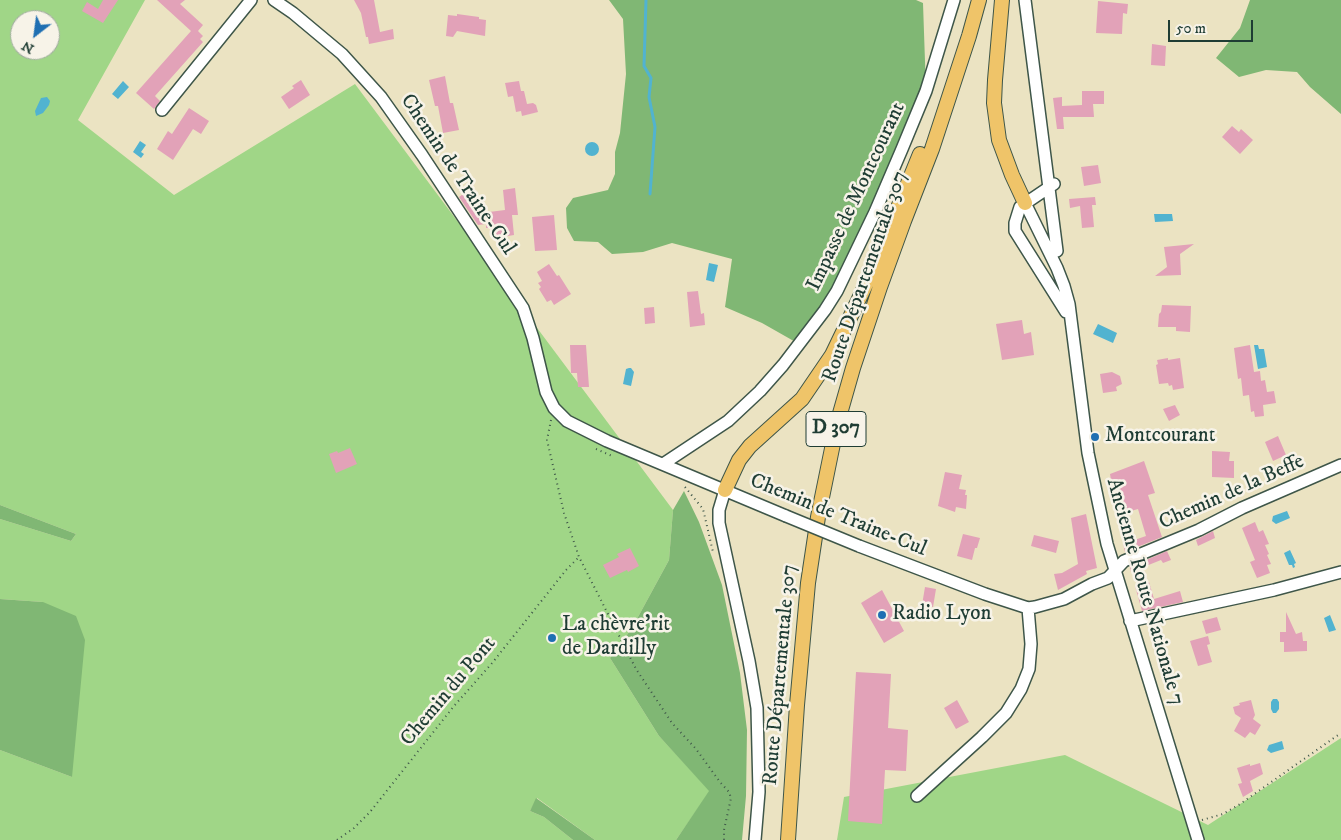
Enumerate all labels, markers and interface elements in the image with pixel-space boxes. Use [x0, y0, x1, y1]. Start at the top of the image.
north arrow [10, 10, 60, 60]
scale bar [1171, 10, 1256, 42]
text: 50 m [1176, 19, 1206, 38]
text: N [19, 36, 37, 58]
street label: Chemin de Traine-Cul [394, 90, 520, 260]
street label: Impasse de Montcourant [802, 99, 912, 295]
street label: Route Départementale 307 [818, 168, 914, 386]
road number: D 307 [806, 412, 866, 446]
place label: Montcourant [1105, 424, 1215, 450]
marker: Montcourant [1089, 431, 1101, 443]
street label: Chemin de la Beffe [1156, 450, 1308, 536]
street label: Chemin de Traine-Cul [746, 469, 930, 563]
street label: Ancienne Route Nationale 7 [1099, 476, 1189, 708]
street label: Route Départementale 307 [759, 563, 803, 787]
place label: Radio Lyon [892, 602, 991, 628]
marker: Radio Lyon [876, 609, 888, 621]
place label: La chèvre'rit de Dardilly [562, 613, 670, 663]
street label: Chemin du Pont [396, 632, 502, 752]
marker: La chèvre'rit de Dardilly [546, 632, 558, 644]

